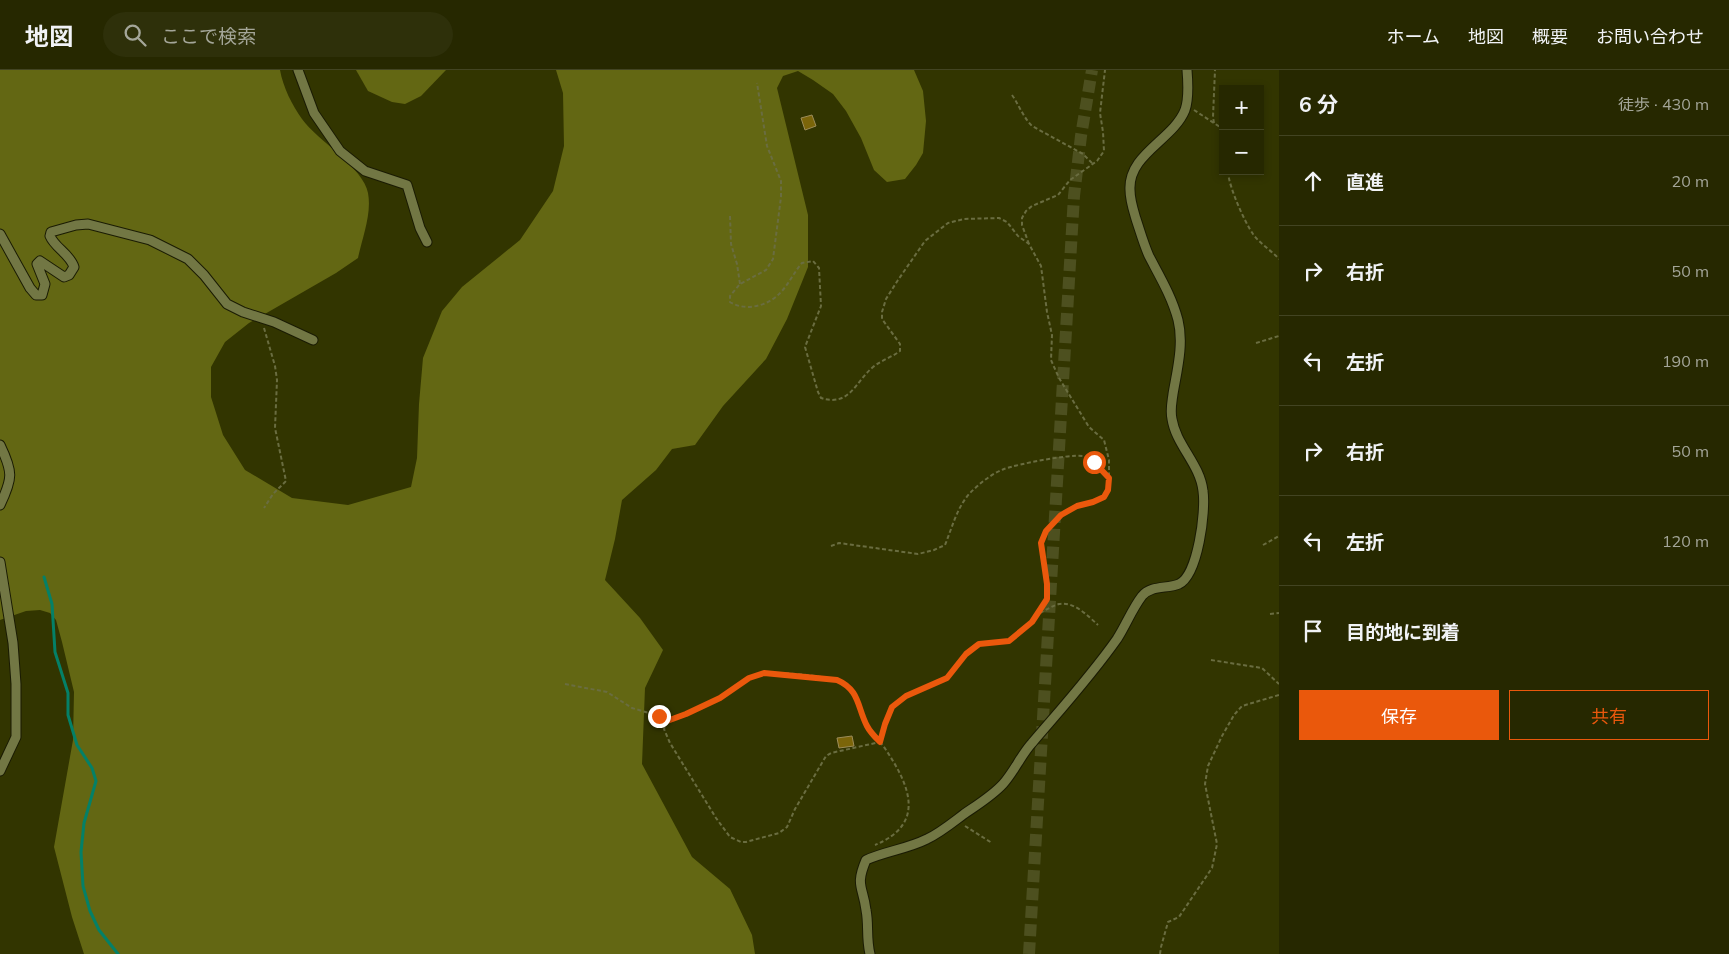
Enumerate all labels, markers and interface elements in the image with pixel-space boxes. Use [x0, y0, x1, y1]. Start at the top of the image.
search box [103, 12, 453, 57]
text: 地図 [25, 21, 73, 51]
icon: search [121, 21, 149, 49]
text: ここで検索 [161, 24, 256, 48]
text: ホーム [1387, 25, 1440, 48]
text: 地図 [1468, 25, 1504, 48]
text: 概要 [1532, 25, 1568, 48]
text: お問い合わせ [1596, 25, 1704, 48]
map controls [1219, 85, 1264, 175]
button: + [1219, 85, 1264, 130]
text: 6 分 [1299, 91, 1338, 117]
text: 徒歩 · 430 m [1618, 94, 1709, 114]
button: − [1219, 130, 1264, 175]
icon: ahead [1299, 167, 1327, 195]
text: 直進 [1346, 170, 1384, 194]
text: 20 m [1672, 171, 1709, 191]
icon: right [1299, 257, 1327, 285]
text: 右折 [1346, 260, 1384, 284]
text: 50 m [1672, 261, 1709, 281]
icon: left [1299, 347, 1327, 375]
text: 左折 [1346, 350, 1384, 374]
text: 190 m [1662, 351, 1709, 371]
icon: right [1299, 437, 1327, 465]
text: 右折 [1346, 440, 1384, 464]
text: 50 m [1672, 441, 1709, 461]
route start [1083, 451, 1106, 474]
icon: left [1299, 527, 1327, 555]
text: 左折 [1346, 530, 1384, 554]
text: 120 m [1662, 531, 1709, 551]
icon: arrive [1299, 617, 1327, 645]
text: 目的地に到着 [1346, 620, 1460, 644]
button: 保存 [1299, 690, 1499, 740]
button: 共有 [1509, 690, 1709, 740]
route end [648, 705, 671, 728]

